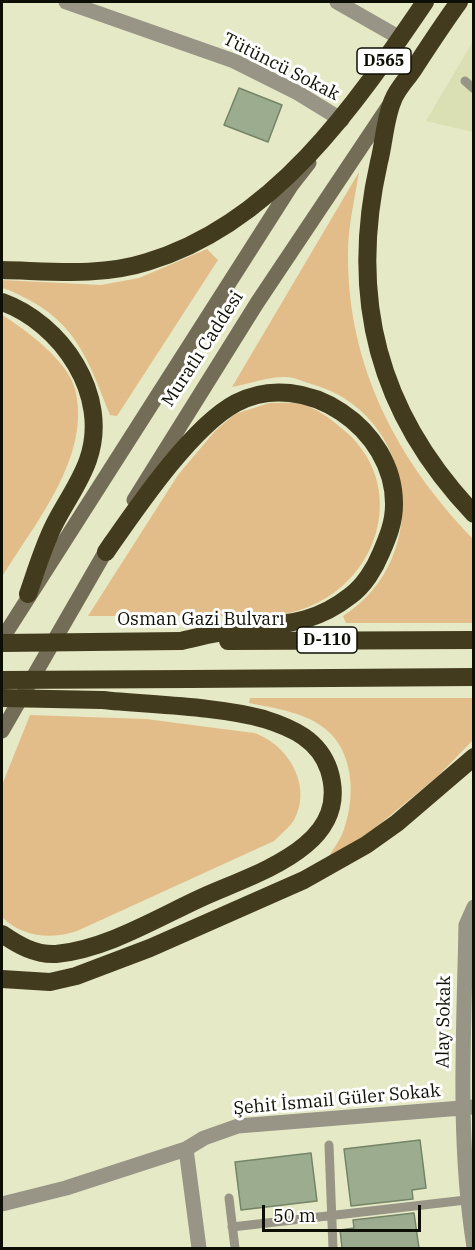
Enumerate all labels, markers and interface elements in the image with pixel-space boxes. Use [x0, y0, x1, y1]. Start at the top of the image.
street label: Tütüncü Sokak [219, 28, 343, 106]
road number: D565 [357, 48, 411, 74]
street label: Muratlı Caddesi [158, 287, 248, 411]
street label: Osman Gazi Bulvarı [117, 609, 285, 631]
road number: D-110 [297, 627, 357, 653]
street label: Alay Sokak [432, 976, 456, 1068]
street label: Şehit İsmail Güler Sokak [233, 1080, 441, 1120]
scale bar [265, 1193, 424, 1231]
text: 50 m [273, 1204, 316, 1227]

